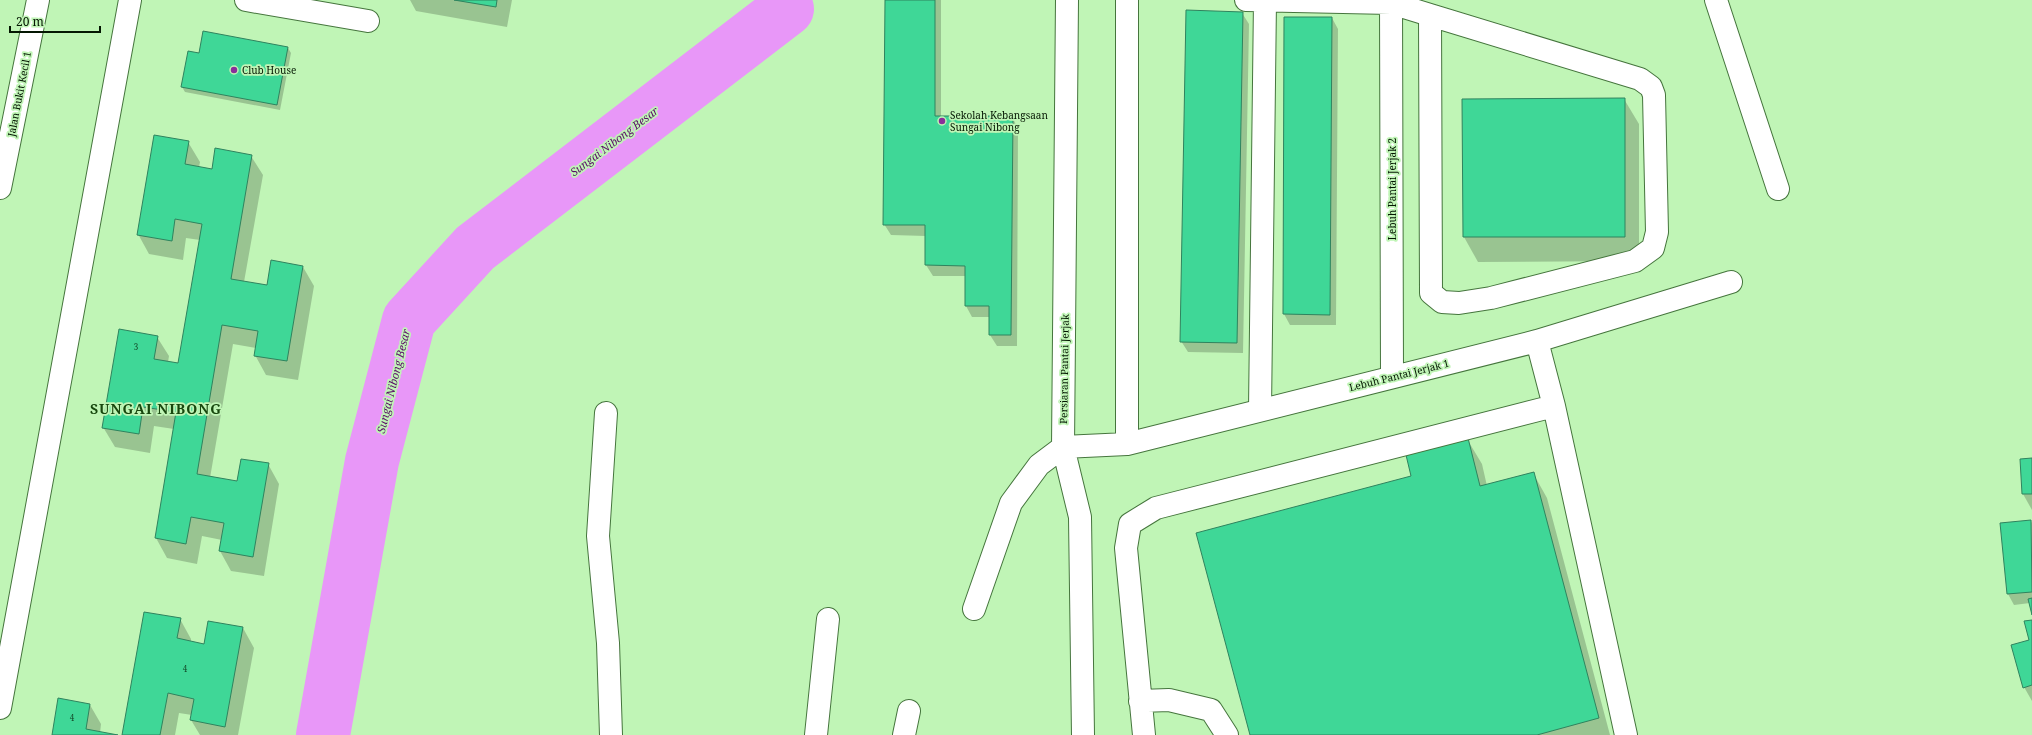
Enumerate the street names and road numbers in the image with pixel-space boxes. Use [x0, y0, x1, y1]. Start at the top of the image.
street label: Jalan Bukit Kecil 1 [4, 50, 34, 139]
street label: Lebuh Pantai Jerjak 2 [1385, 138, 1399, 240]
street label: Persiaran Pantai Jerjak [1056, 314, 1072, 424]
street label: Lebuh Pantai Jerjak 1 [1348, 356, 1450, 394]

